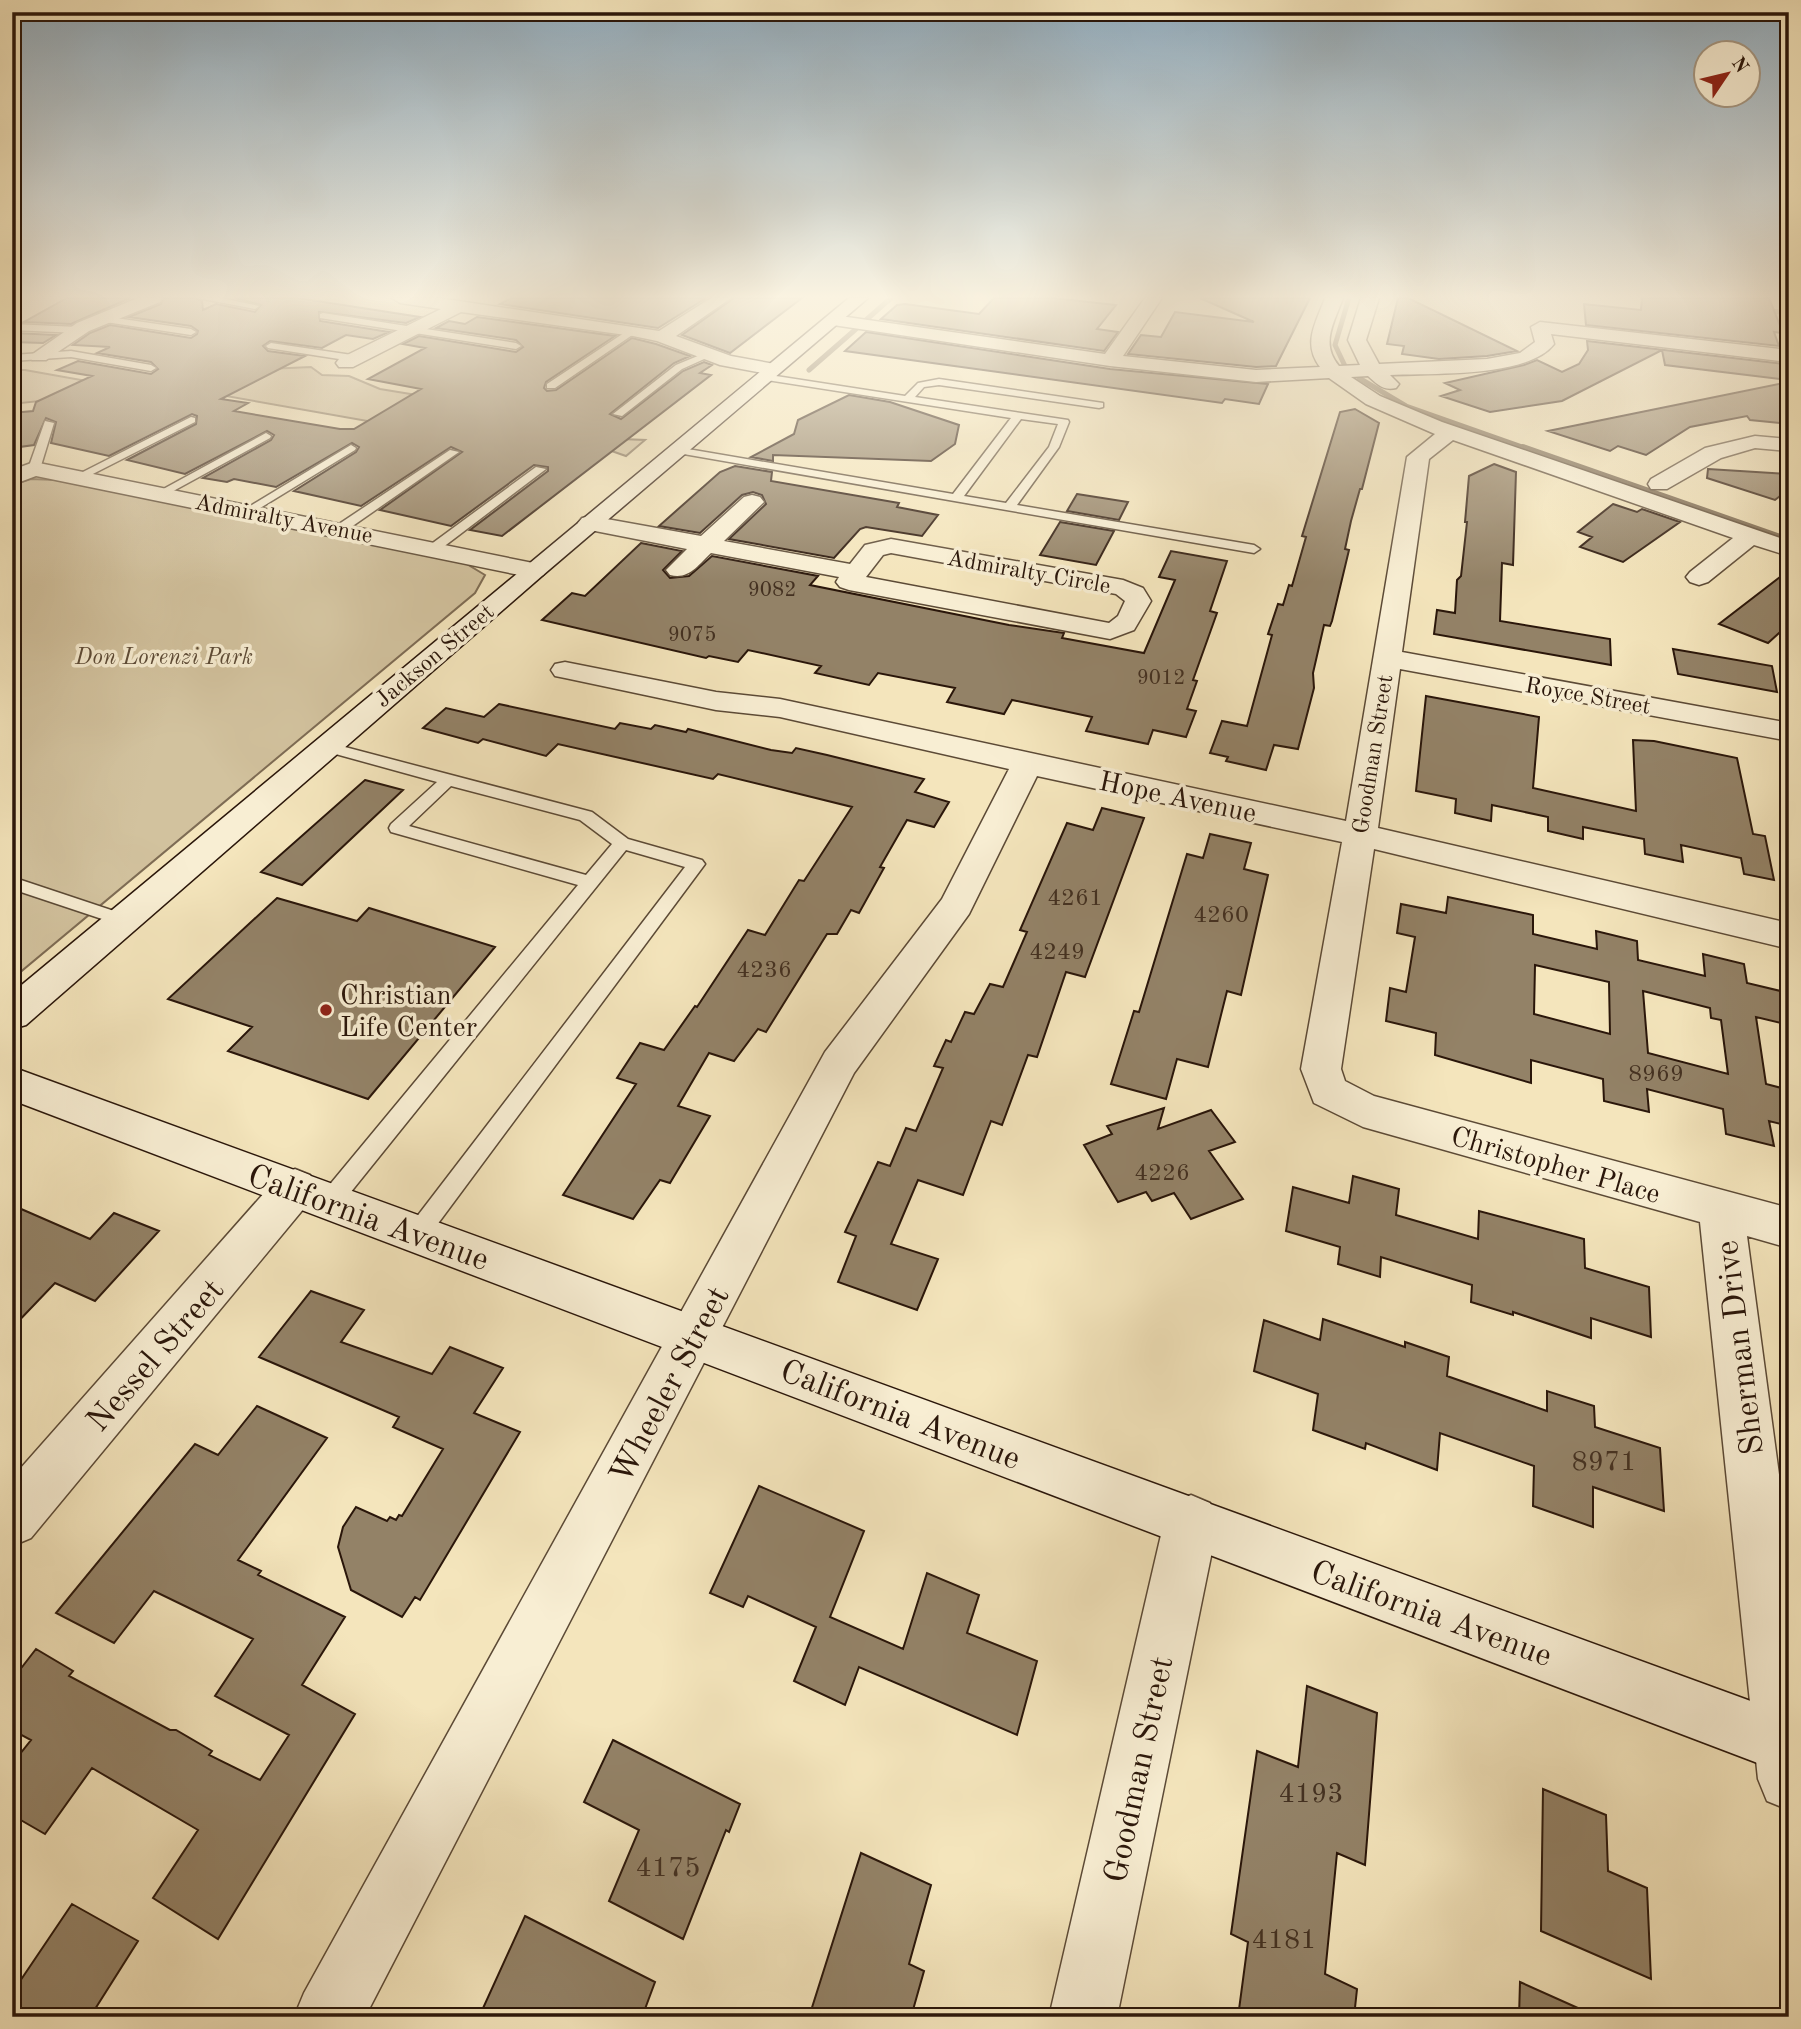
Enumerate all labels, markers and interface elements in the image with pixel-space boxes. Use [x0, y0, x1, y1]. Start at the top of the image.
north arrow [1692, 38, 1762, 108]
text: N [1727, 54, 1751, 77]
street label: Admiralty Avenue [193, 491, 375, 548]
street label: Admiralty Circle [945, 547, 1112, 598]
house number: 9082 [748, 580, 796, 601]
street label: Jackson Street [371, 600, 499, 712]
house number: 9075 [668, 625, 716, 646]
park label: Don Lorenzi Park [74, 646, 253, 669]
house number: 9012 [1137, 668, 1185, 689]
street label: Goodman Street [1350, 673, 1397, 835]
street label: Royce Street [1523, 674, 1652, 719]
street label: Hope Avenue [1096, 769, 1259, 829]
house number: 4261 [1047, 887, 1103, 911]
house number: 4260 [1193, 904, 1249, 928]
house number: 4249 [1029, 941, 1085, 965]
house number: 4236 [736, 959, 792, 983]
place label: Christian Life Center [340, 983, 477, 1043]
marker: Christian Life Center [318, 1002, 334, 1018]
house number: 8969 [1628, 1063, 1684, 1087]
street label: Christopher Place [1447, 1124, 1663, 1210]
street label: California Avenue [243, 1160, 493, 1278]
house number: 4226 [1134, 1162, 1190, 1186]
street label: Sherman Drive [1712, 1238, 1771, 1457]
street label: Nessel Street [82, 1274, 231, 1439]
street label: Wheeler Street [605, 1282, 737, 1490]
street label: California Avenue [775, 1355, 1024, 1477]
house number: 8971 [1572, 1449, 1636, 1477]
street label: California Avenue [1306, 1556, 1556, 1674]
street label: Goodman Street [1100, 1653, 1181, 1886]
house number: 4193 [1279, 1781, 1343, 1809]
house number: 4175 [636, 1855, 700, 1883]
house number: 4181 [1252, 1927, 1316, 1955]

